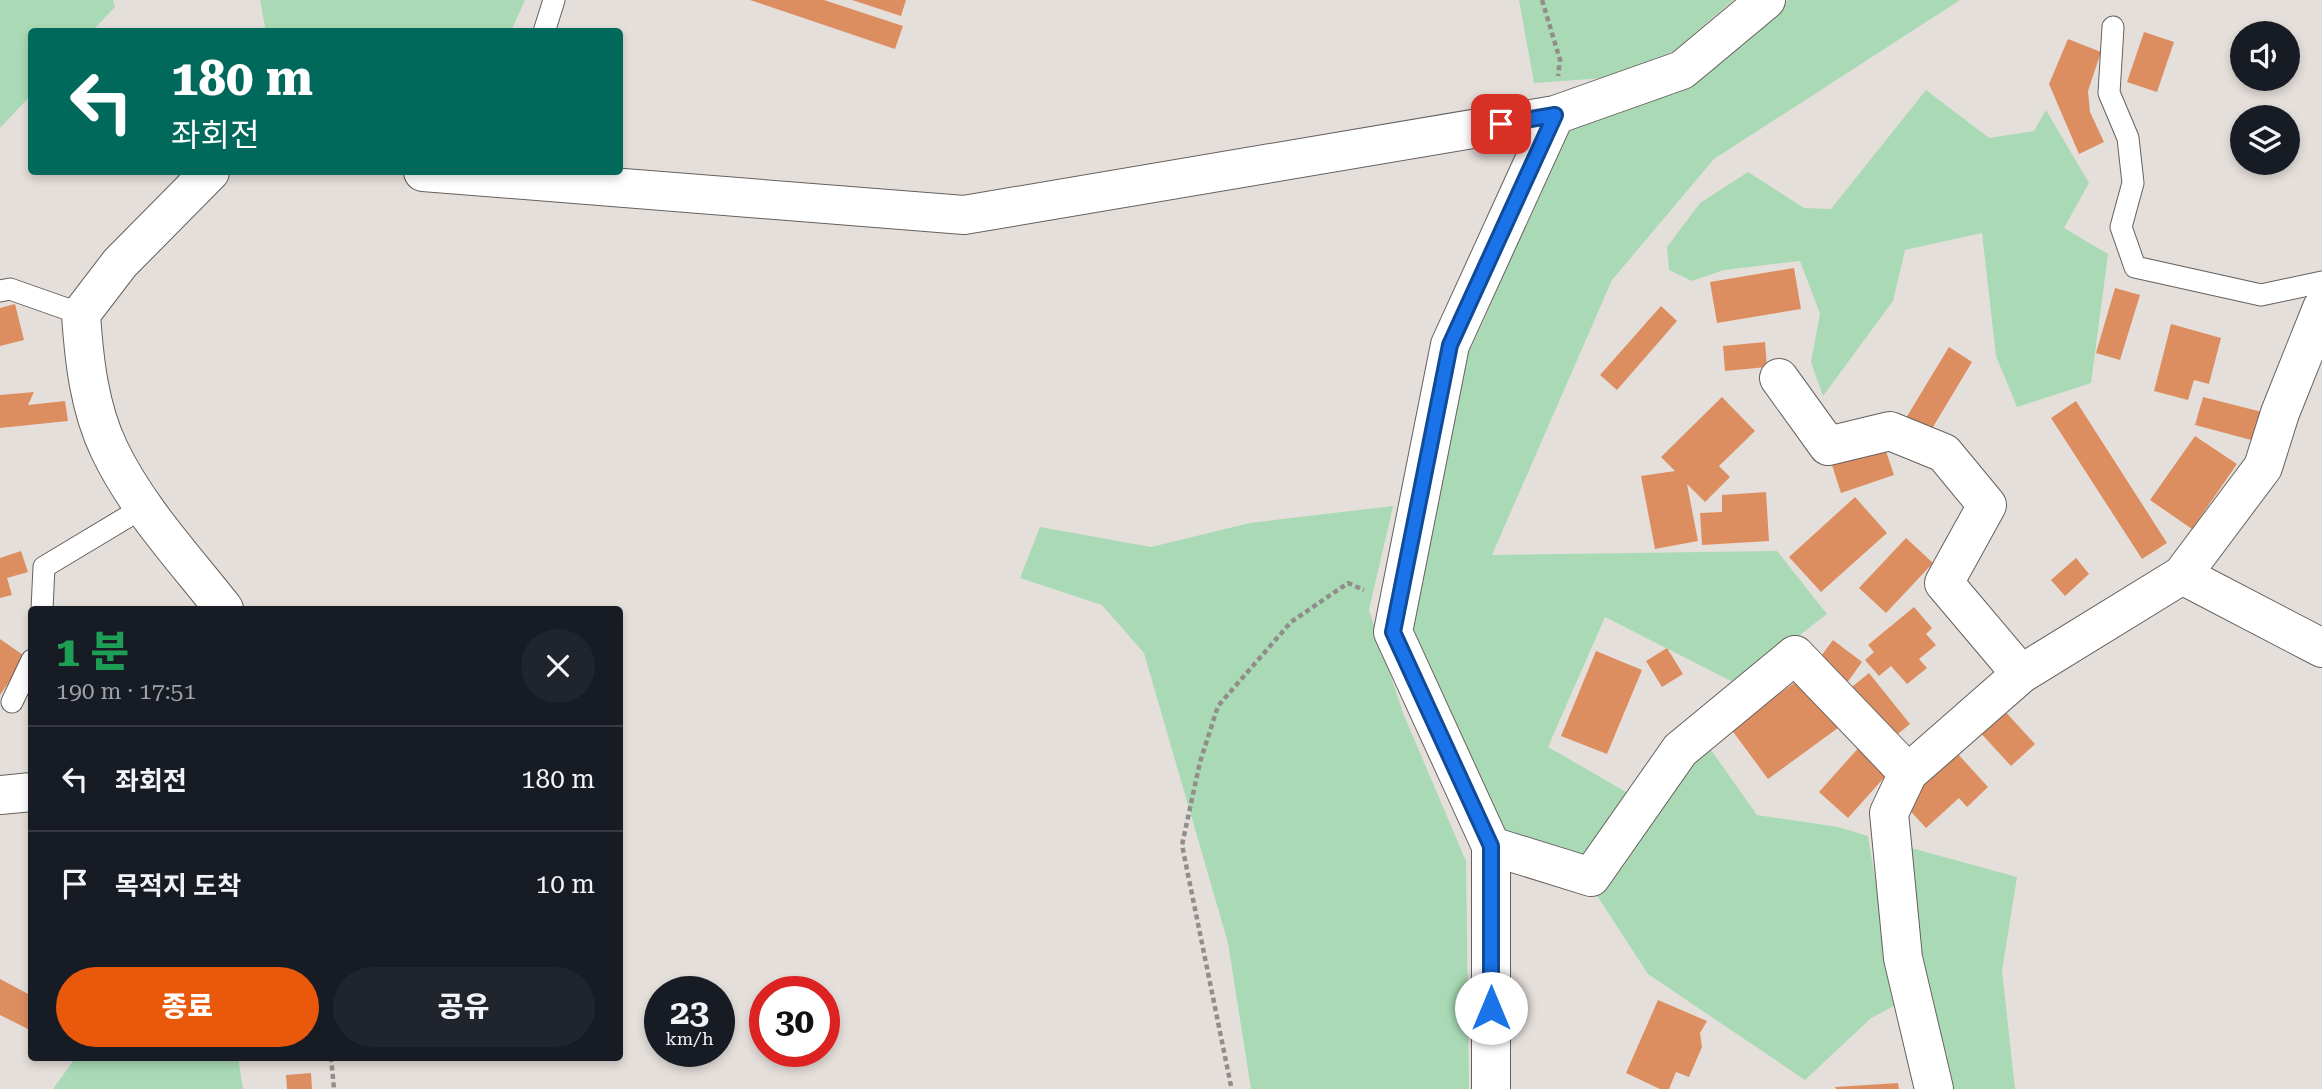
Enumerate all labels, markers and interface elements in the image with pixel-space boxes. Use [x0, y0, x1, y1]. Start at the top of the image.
map controls [2230, 21, 2300, 175]
button: sound [2230, 21, 2300, 91]
text: 180 m [171, 50, 313, 107]
icon: left [56, 56, 147, 147]
pin [1471, 94, 1531, 154]
icon: arrive [1482, 105, 1520, 143]
button: layers [2230, 105, 2300, 175]
text: 좌회전 [171, 116, 259, 154]
text: 1 분 [56, 627, 129, 676]
button: close [521, 629, 595, 703]
text: 190 m · 17:51 [56, 678, 196, 705]
icon: left [56, 760, 94, 798]
text: 180 m [521, 764, 595, 794]
text: 좌회전 [115, 766, 187, 796]
icon: arrive [56, 865, 94, 903]
text: 10 m [536, 869, 595, 899]
text: 목적지 도착 [115, 871, 241, 901]
button: 종료 [56, 967, 319, 1047]
button: 공유 [333, 967, 595, 1047]
position arrow [1454, 971, 1528, 1045]
speed limit sign: 30 [749, 976, 840, 1067]
text: 23 [670, 992, 709, 1033]
text: km/h [665, 1028, 714, 1049]

